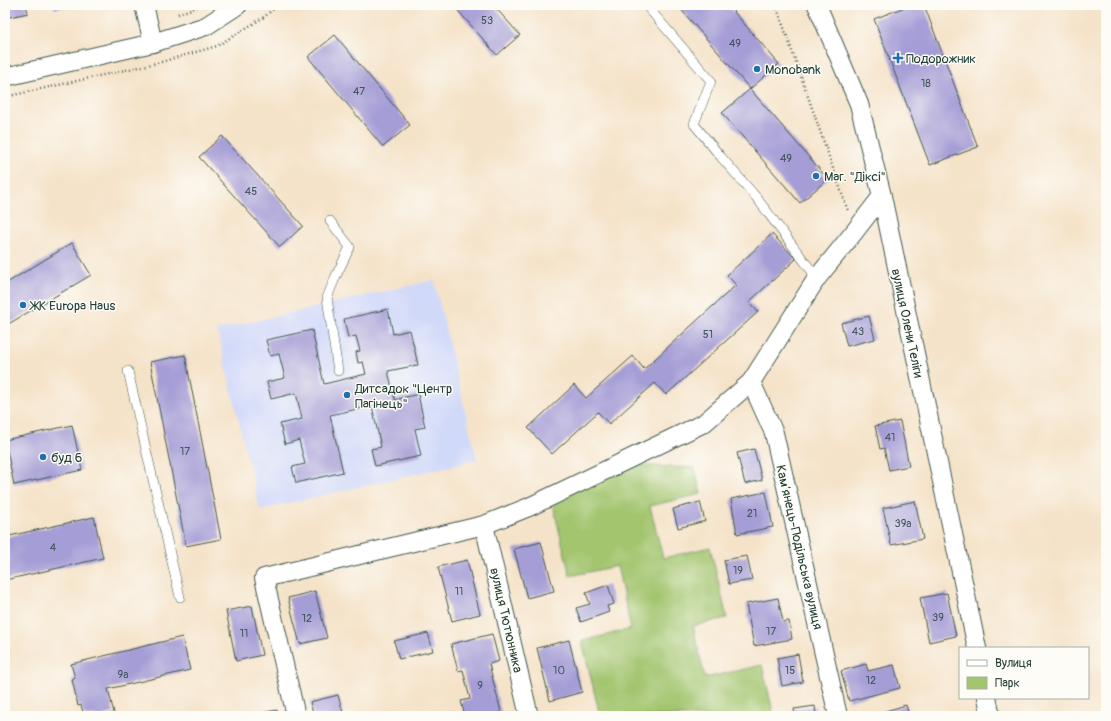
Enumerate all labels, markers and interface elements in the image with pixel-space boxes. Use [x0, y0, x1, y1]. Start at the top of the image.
house number: 53 [481, 14, 493, 27]
house number: 49 [729, 37, 741, 50]
place label: Подорожник [906, 51, 976, 67]
marker: Подорожник [893, 53, 903, 63]
place label: Monobank [765, 62, 821, 78]
marker: Monobank [752, 64, 762, 74]
house number: 18 [921, 77, 931, 90]
house number: 47 [353, 85, 365, 98]
house number: 49 [780, 152, 792, 165]
place label: Маг. "Діксі" [824, 169, 886, 185]
marker: Маг. "Діксі" [811, 171, 821, 181]
house number: 45 [245, 185, 257, 198]
street label: вулиця Олени Теліги [888, 267, 926, 379]
place label: ЖК Europa Haus [29, 298, 115, 314]
marker: ЖК Europa Haus [18, 300, 28, 310]
house number: 43 [852, 325, 864, 338]
house number: 51 [703, 328, 713, 341]
place label: Дитсадок "Центр Пагінець" [354, 381, 452, 412]
marker: Дитсадок "Центр Пагінець" [342, 390, 352, 400]
house number: 41 [885, 431, 895, 444]
house number: 17 [180, 445, 190, 458]
place label: буд 6 [51, 450, 82, 466]
marker: буд 6 [38, 452, 48, 462]
street label: Камʼянець-Подільська вулиця [772, 463, 826, 631]
house number: 21 [747, 507, 757, 520]
house number: 39а [895, 517, 911, 530]
house number: 4 [50, 541, 57, 554]
house number: 19 [733, 564, 743, 577]
street label: вулиця Тютюнника [486, 566, 526, 674]
house number: 11 [455, 585, 463, 598]
house number: 39 [932, 611, 944, 624]
house number: 12 [302, 612, 312, 625]
house number: 17 [766, 625, 776, 638]
house number: 11 [240, 627, 248, 640]
legend [959, 647, 1089, 699]
text: Вулиця [995, 656, 1032, 671]
house number: 10 [553, 664, 565, 677]
house number: 15 [785, 664, 795, 677]
house number: 9а [118, 668, 128, 681]
house number: 12 [866, 674, 876, 687]
text: Парк [995, 676, 1020, 691]
house number: 9 [477, 679, 483, 692]

